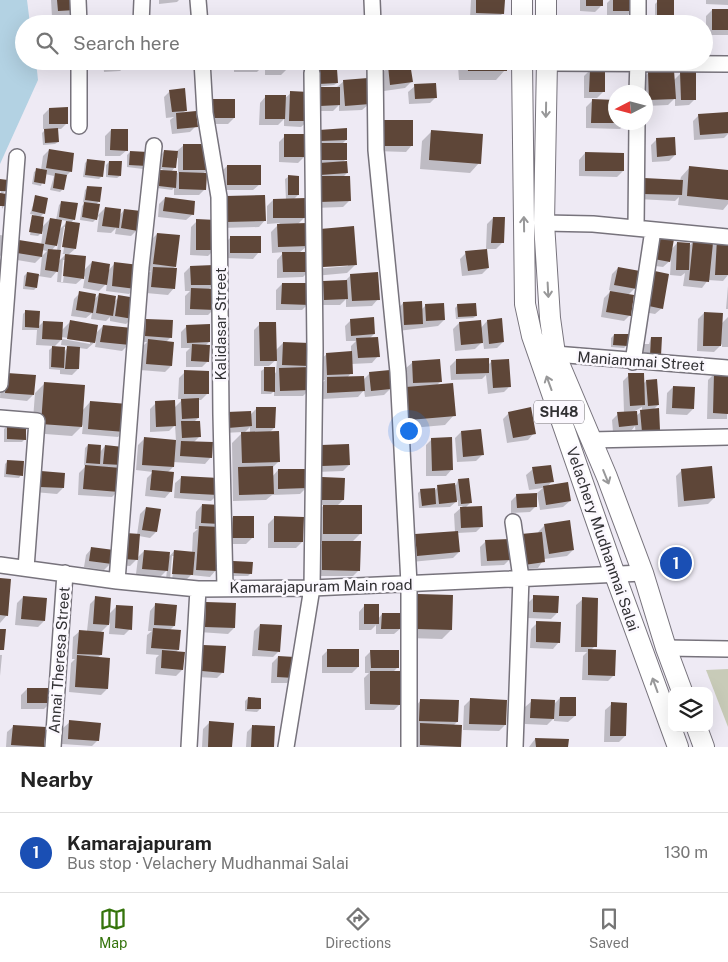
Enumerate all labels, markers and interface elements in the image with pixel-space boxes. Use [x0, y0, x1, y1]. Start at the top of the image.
search box [15, 15, 713, 70]
icon: search [33, 29, 61, 57]
text: Search here [73, 32, 180, 54]
north arrow [608, 85, 653, 130]
one-way arrow [541, 102, 551, 118]
one-way arrow [519, 216, 529, 232]
street label: Kalidasar Street [212, 267, 229, 380]
one-way arrow [543, 282, 553, 298]
street label: Maniammai Street [577, 348, 705, 374]
one-way arrow [544, 376, 553, 391]
road number: SH48 [534, 401, 584, 424]
your location [396, 418, 422, 444]
street label: Velachery Mudhanmai Salai [563, 445, 643, 633]
one-way arrow [602, 469, 612, 484]
pin: 1 [660, 544, 692, 582]
street label: Kamarajapuram Main road [229, 576, 413, 596]
street label: Annai Theresa Street [45, 586, 73, 734]
one-way arrow [650, 678, 659, 693]
map controls [668, 687, 713, 732]
button: layers [668, 687, 713, 732]
text: Nearby [20, 767, 93, 792]
text: Kamarajapuram [67, 832, 212, 854]
text: 1 [33, 843, 39, 862]
text: 130 m [664, 843, 708, 862]
text: Bus stop · Velachery Mudhanmai Salai [67, 854, 349, 873]
tab: Map [99, 905, 127, 951]
tab: Directions [325, 905, 391, 951]
tab: Saved [589, 905, 629, 951]

